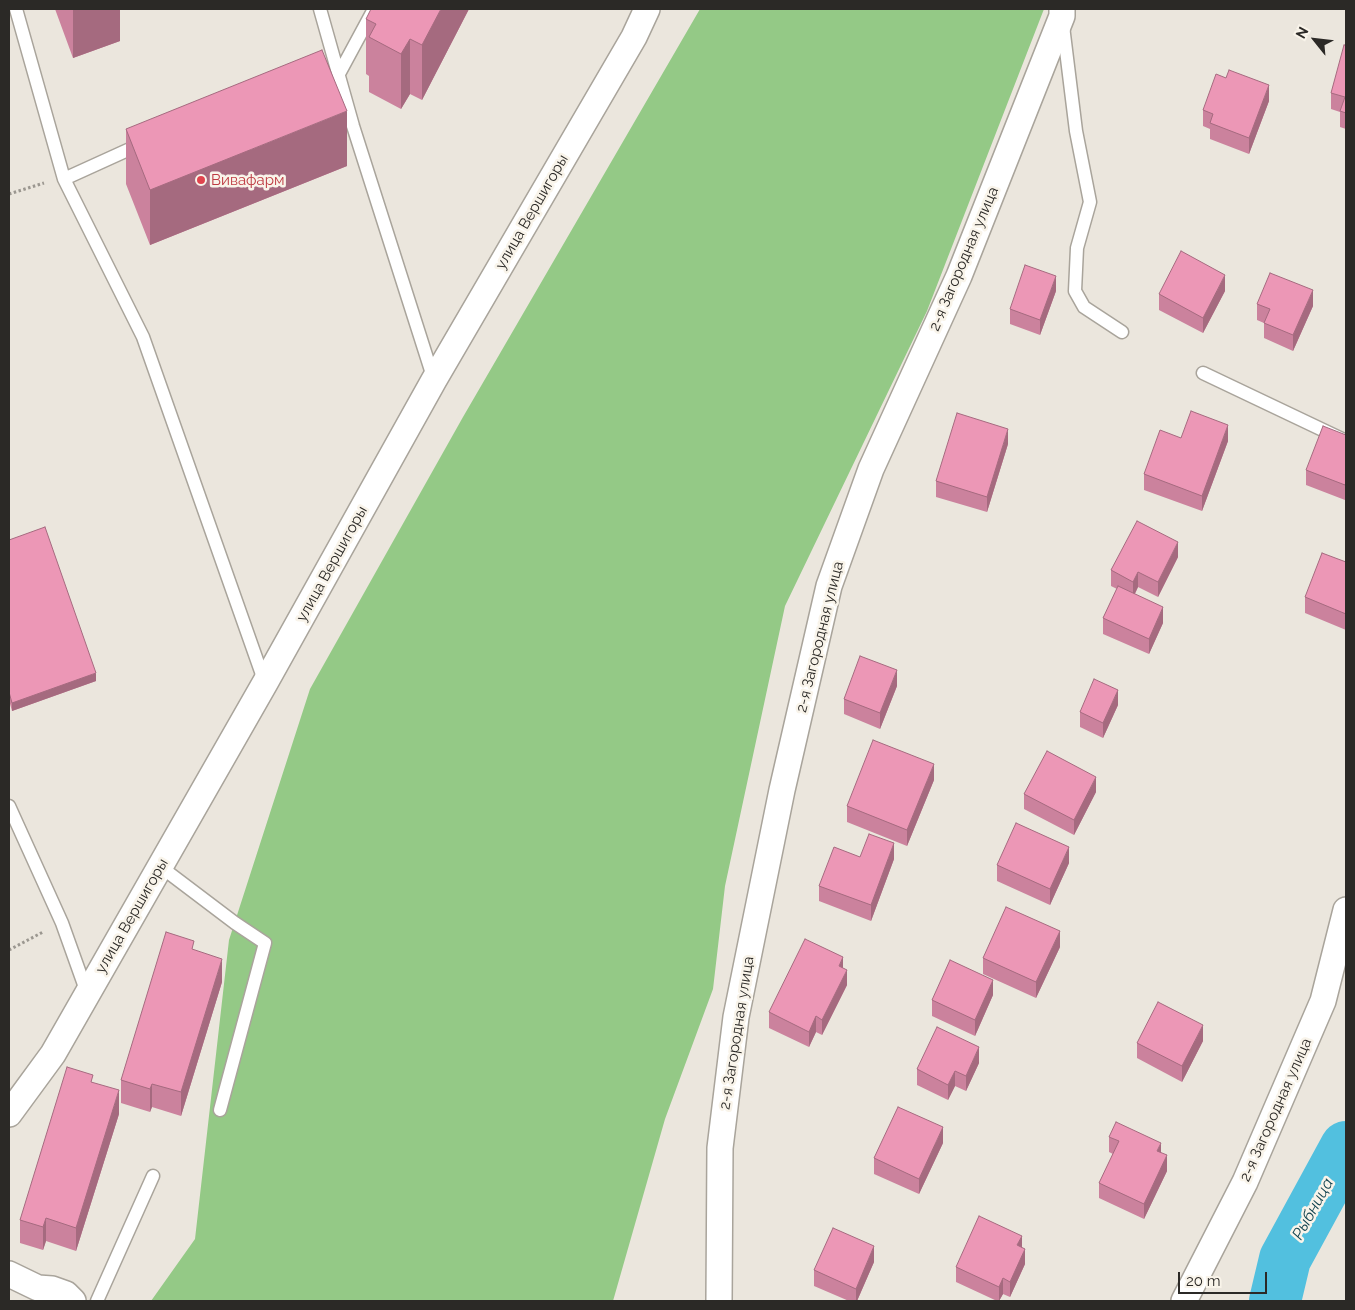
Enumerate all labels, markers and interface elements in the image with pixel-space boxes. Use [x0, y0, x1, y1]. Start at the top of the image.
north arrow [1290, 15, 1340, 65]
text: N [1292, 24, 1311, 41]
street label: улица Вершигоры [492, 151, 572, 273]
place label: Вивафарм [211, 171, 285, 189]
marker: Вивафарм [195, 174, 207, 186]
street label: 2-я Загородная улица [925, 184, 1003, 334]
street label: улица Вершигоры [293, 503, 371, 625]
street label: 2-я Загородная улица [793, 560, 847, 714]
street label: улица Вершигоры [92, 855, 172, 977]
street label: 2-я Загородная улица [716, 955, 758, 1111]
street label: 2-я Загородная улица [1236, 1036, 1316, 1184]
water label: Рыбница [1288, 1175, 1338, 1243]
scale bar [1180, 1262, 1269, 1294]
text: 20 m [1186, 1272, 1221, 1290]

